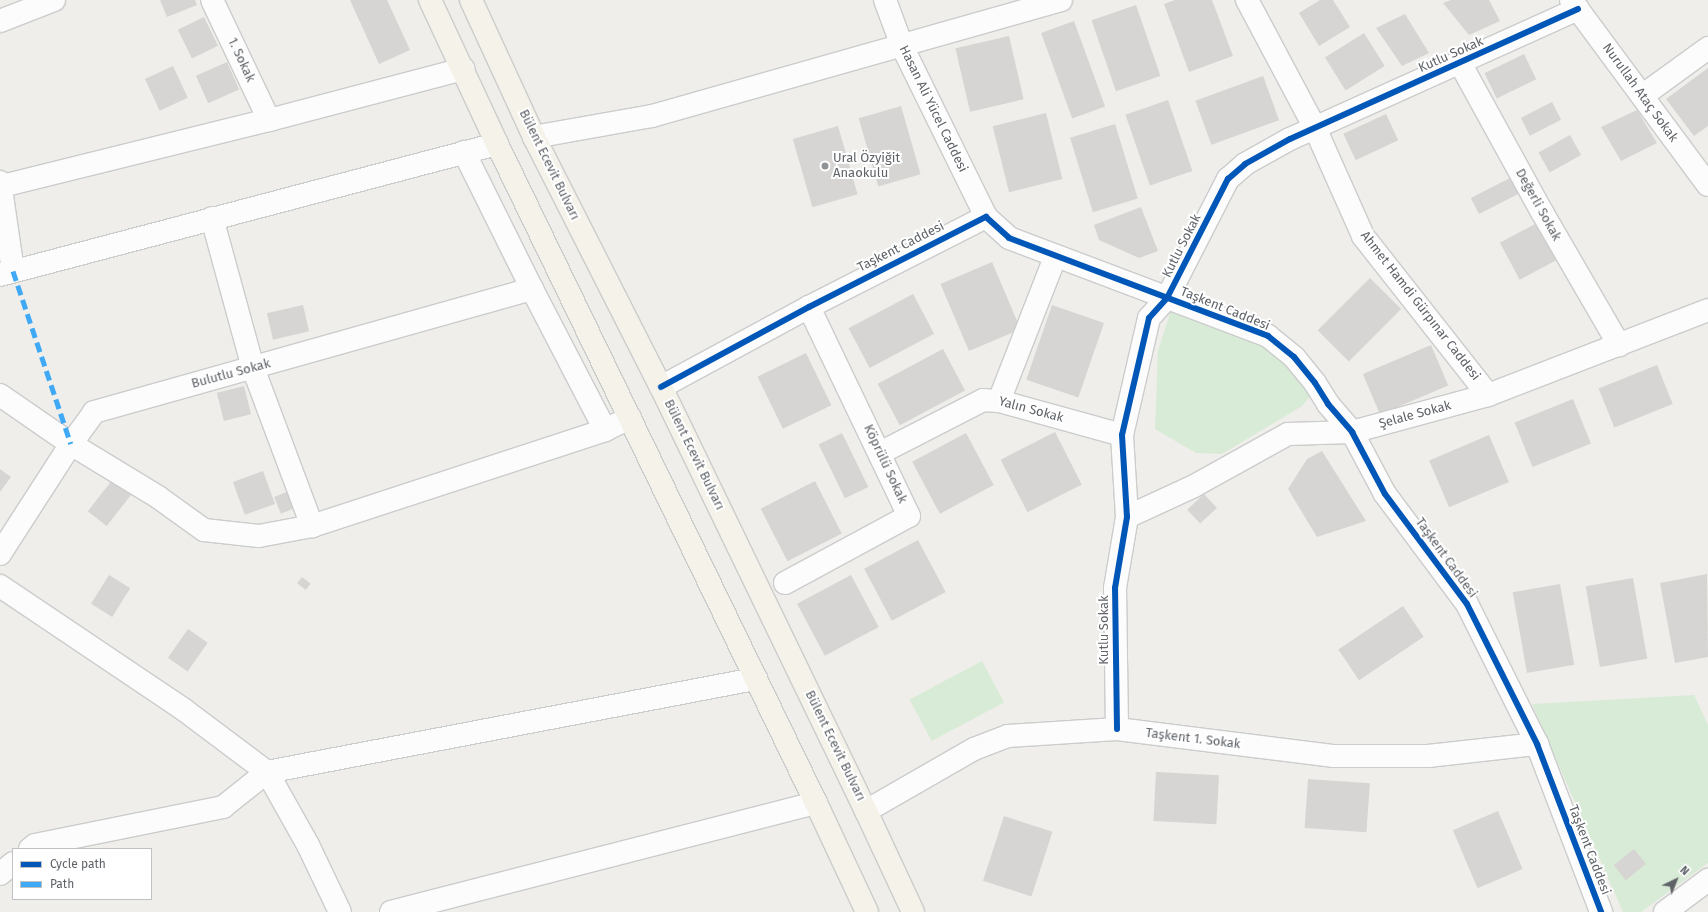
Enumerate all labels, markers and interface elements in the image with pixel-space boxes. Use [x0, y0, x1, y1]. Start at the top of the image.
street label: Kutlu Sokak [1416, 34, 1486, 76]
street label: 1. Sokak [224, 35, 258, 85]
street label: Nurullah Ataç Sokak [1599, 41, 1681, 145]
street label: Hasan Ali Yücel Caddesi [895, 43, 971, 175]
street label: Bülent Ecevit Bulvarı [515, 107, 583, 223]
place label: Ural Özyiğit Anaokulu [833, 151, 900, 182]
marker: Ural Özyiğit Anaokulu [820, 161, 830, 171]
street label: Değerli Sokak [1512, 166, 1564, 244]
street label: Kutlu Sokak [1159, 212, 1205, 280]
street label: Taşkent Caddesi [855, 218, 947, 276]
street label: Ahmet Hamdi Gürpınar Caddesi [1357, 228, 1483, 384]
street label: Taşkent Caddesi [1178, 284, 1272, 334]
street label: Bulutlu Sokak [190, 356, 272, 392]
street label: Yalın Sokak [997, 394, 1065, 426]
street label: Bülent Ecevit Bulvarı [660, 397, 728, 513]
street label: Şelale Sokak [1377, 398, 1453, 432]
street label: Köprülü Sokak [860, 422, 910, 506]
street label: Taşkent Caddesi [1412, 515, 1480, 601]
street label: Kutlu Sokak [1096, 595, 1112, 665]
street label: Bülent Ecevit Bulvarı [801, 688, 869, 804]
street label: Taşkent 1. Sokak [1145, 725, 1241, 753]
street label: Taşkent Caddesi [1565, 803, 1613, 897]
legend [12, 848, 152, 900]
text: Cycle path [50, 857, 106, 871]
north arrow [1656, 860, 1696, 900]
text: N [1677, 864, 1692, 878]
text: Path [50, 877, 74, 891]

